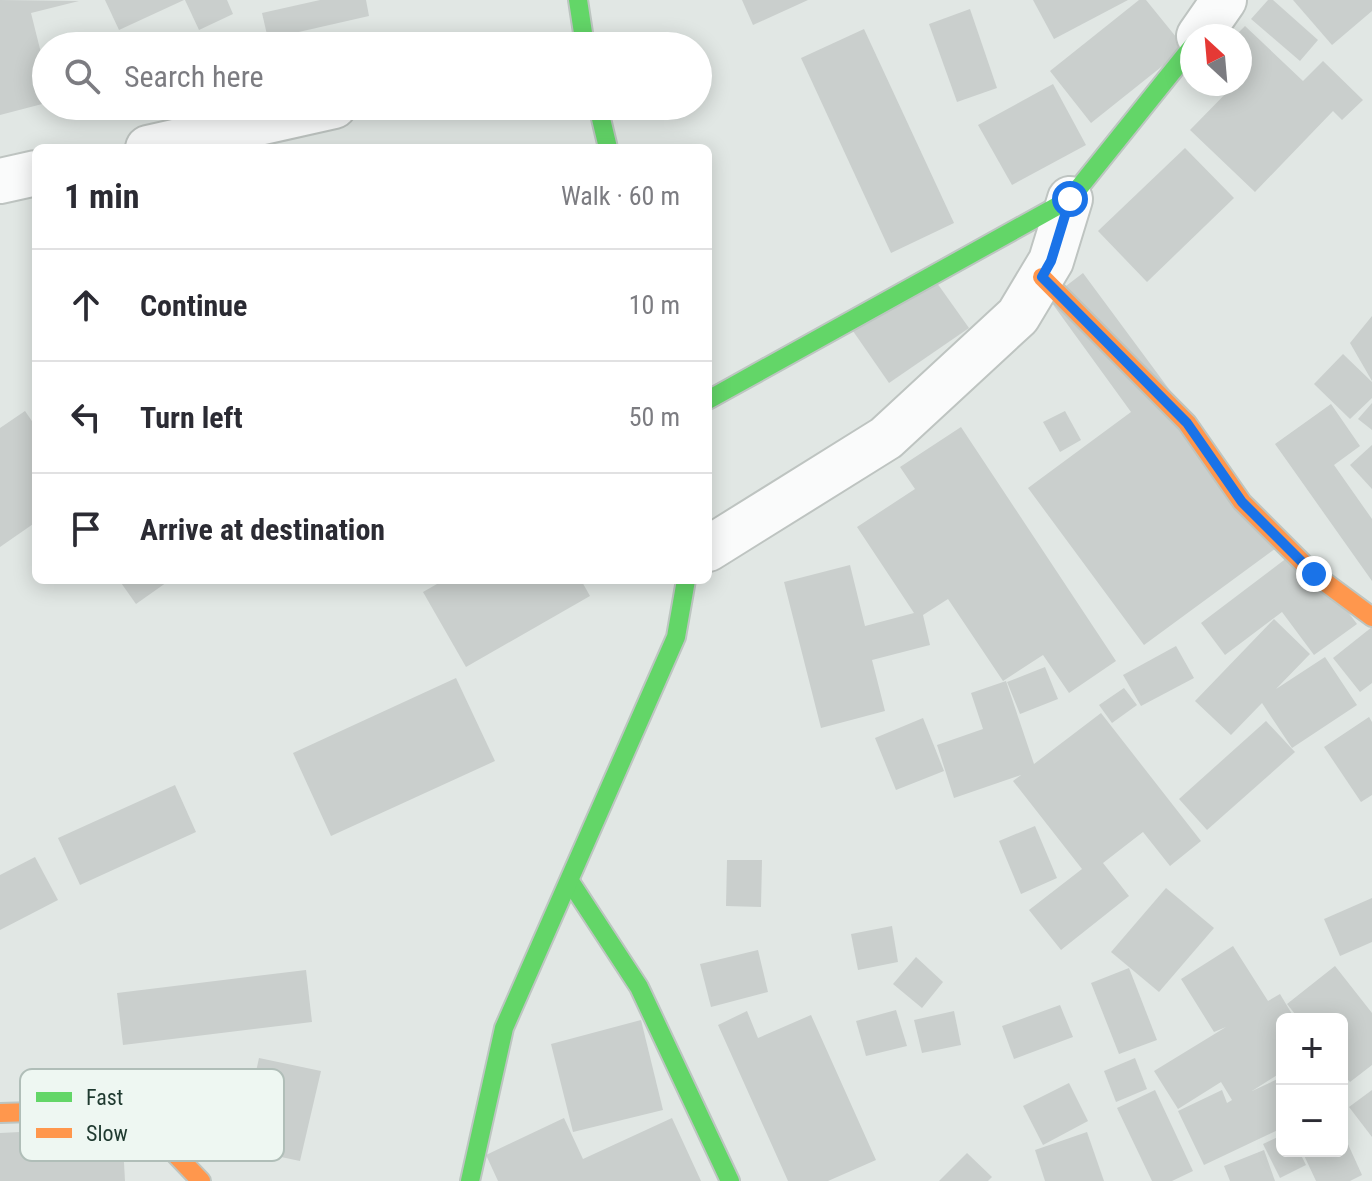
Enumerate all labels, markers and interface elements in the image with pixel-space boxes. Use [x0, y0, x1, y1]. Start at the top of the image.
north arrow [1180, 24, 1252, 96]
search box [32, 32, 712, 120]
icon: search [60, 54, 104, 98]
text: Search here [124, 59, 264, 94]
text: 1 min [64, 176, 140, 216]
text: Walk · 60 m [561, 181, 680, 211]
route start [1052, 181, 1088, 217]
icon: ahead [64, 283, 108, 327]
text: Continue [140, 288, 247, 323]
text: 10 m [629, 290, 680, 320]
icon: left [64, 395, 108, 439]
text: Turn left [140, 400, 243, 435]
text: 50 m [629, 402, 680, 432]
icon: arrive [64, 507, 108, 551]
text: Arrive at destination [140, 512, 385, 547]
route end [1296, 556, 1332, 592]
map controls [1276, 1013, 1348, 1157]
button: + [1276, 1013, 1348, 1085]
legend [20, 1069, 284, 1161]
text: Fast [86, 1085, 123, 1110]
button: − [1276, 1085, 1348, 1157]
text: Slow [86, 1121, 128, 1146]

